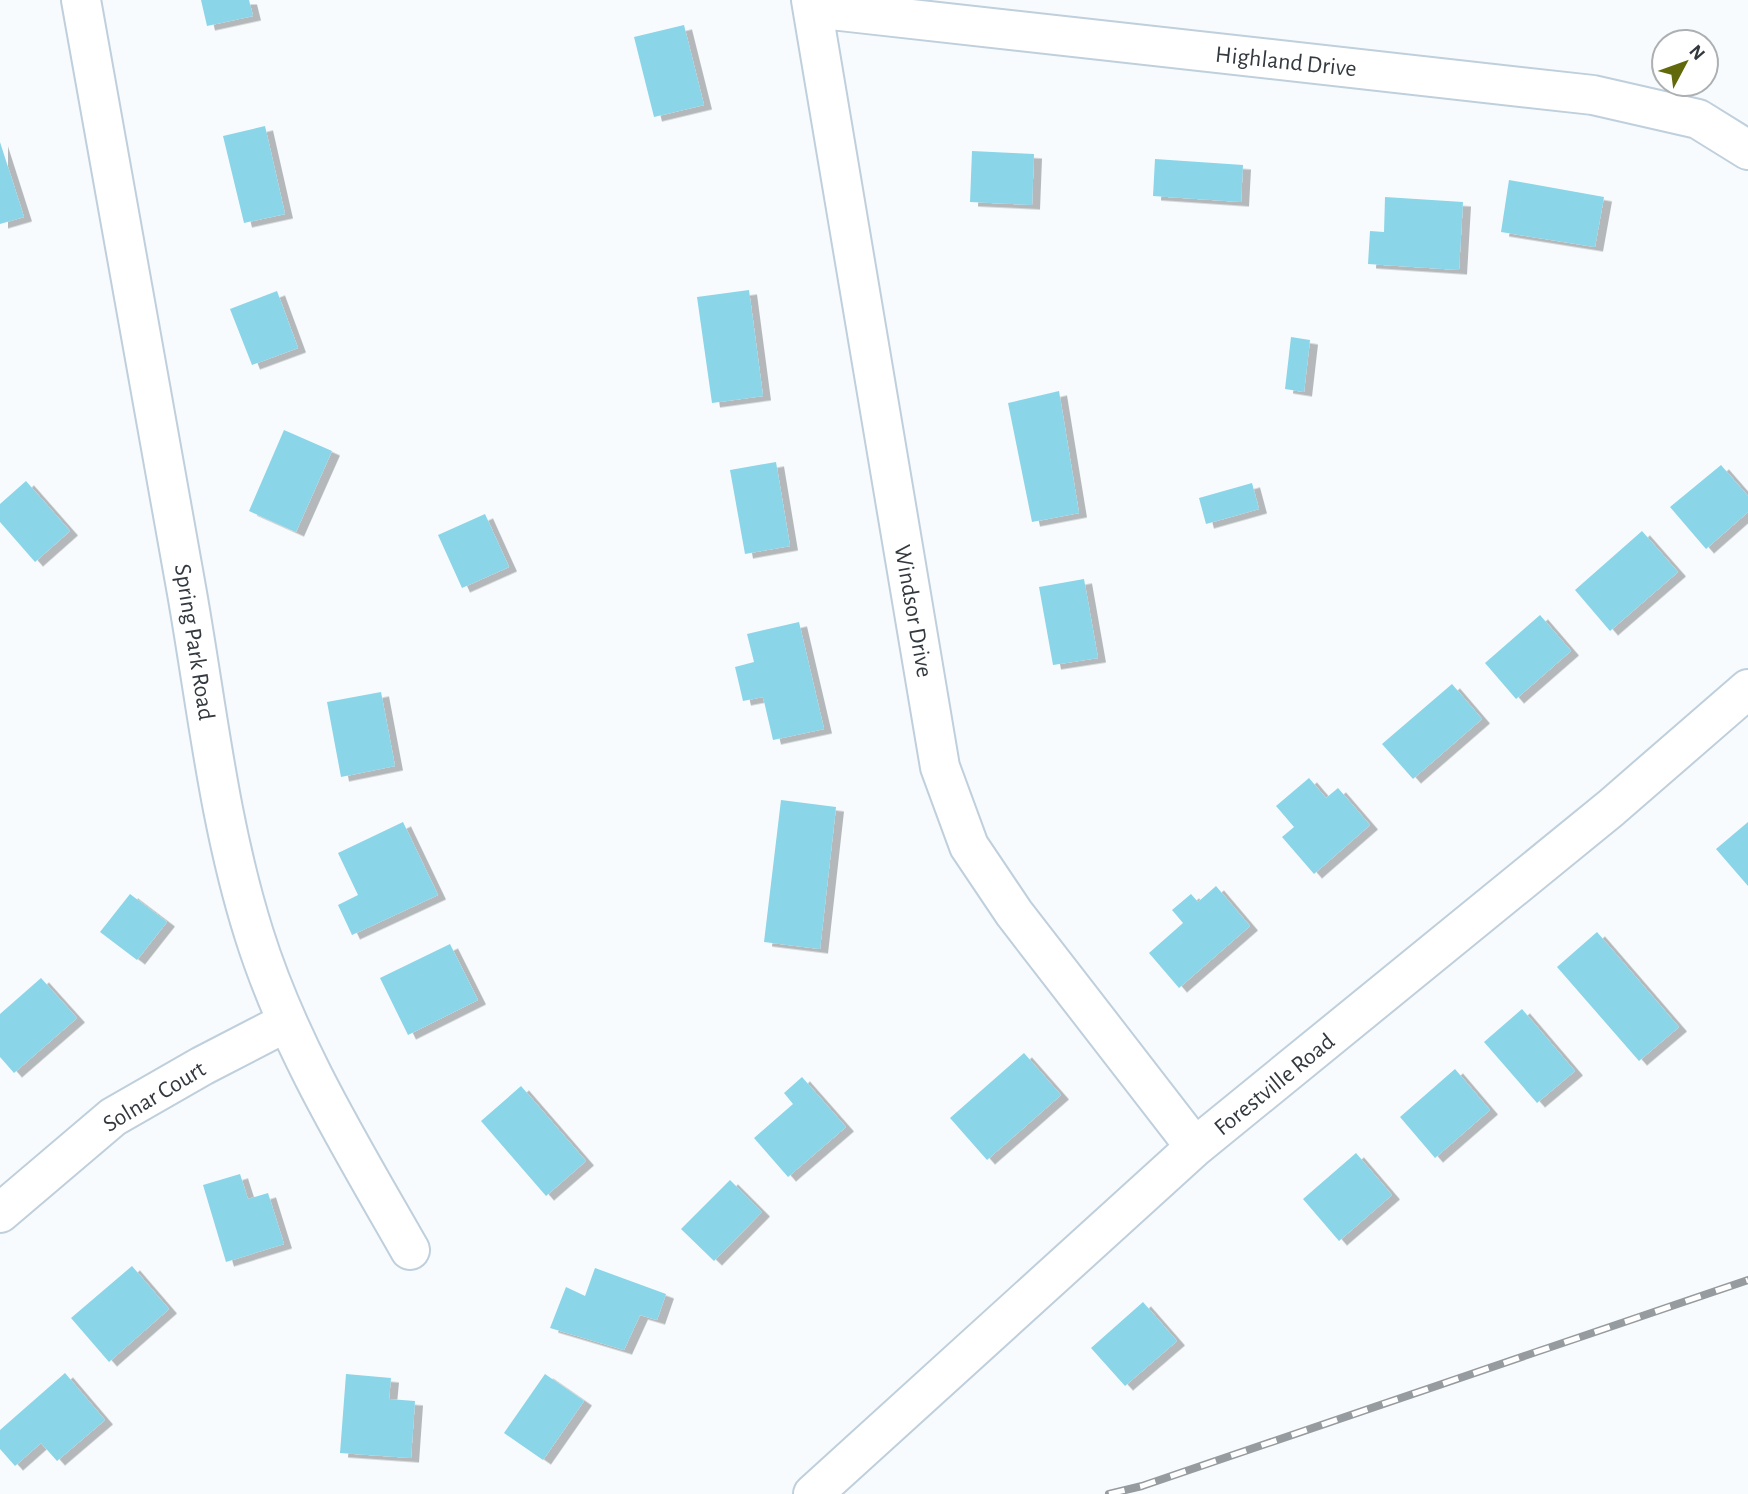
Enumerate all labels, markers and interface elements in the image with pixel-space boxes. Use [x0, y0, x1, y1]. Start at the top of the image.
north arrow [1650, 28, 1720, 98]
text: N [1685, 42, 1708, 64]
street label: Highland Drive [1214, 43, 1358, 81]
street label: Windsor Drive [890, 543, 936, 679]
street label: Spring Park Road [170, 562, 218, 722]
street label: Forestville Road [1210, 1029, 1339, 1140]
street label: Solnar Court [99, 1057, 210, 1137]

